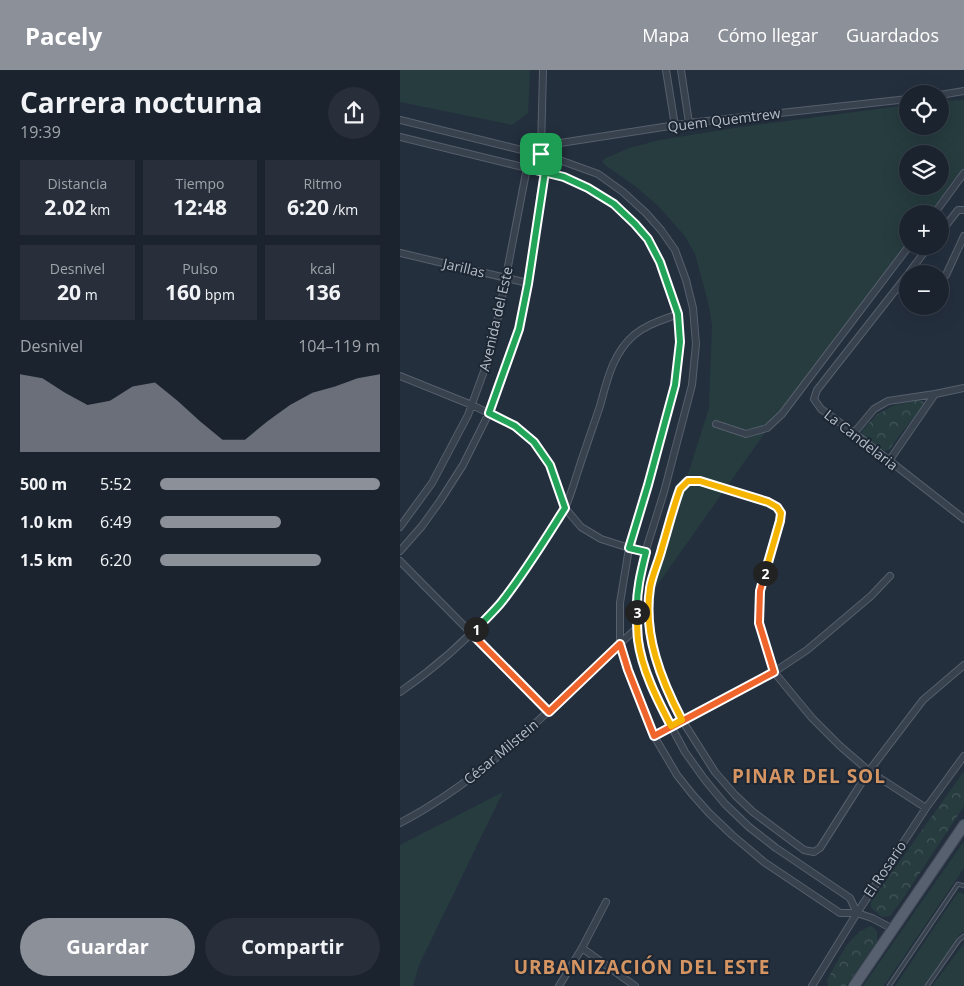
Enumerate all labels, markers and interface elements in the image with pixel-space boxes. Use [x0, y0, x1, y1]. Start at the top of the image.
text: Pacely [25, 19, 102, 52]
text: Mapa [642, 23, 689, 47]
text: Cómo llegar [717, 23, 818, 47]
text: Guardados [846, 23, 939, 47]
text: Carrera nocturna [20, 83, 262, 121]
map controls [899, 85, 949, 315]
button: locate [899, 85, 949, 135]
button: share [328, 87, 380, 139]
street label: Quem Quemtrew [666, 103, 782, 136]
text: 19:39 [20, 121, 61, 143]
pin [520, 133, 562, 175]
icon: arrive [527, 140, 555, 168]
button: layers [899, 145, 949, 195]
text: Distancia [47, 174, 107, 193]
text: Tiempo [175, 174, 225, 193]
text: Ritmo [303, 174, 342, 193]
text: 2.02 [44, 193, 86, 221]
text: 12:48 [173, 193, 227, 221]
text: 6:20 [287, 193, 329, 221]
text: km [86, 200, 110, 219]
text: /km [329, 200, 358, 219]
button: + [899, 205, 949, 255]
street label: Jarillas [439, 253, 487, 282]
text: Desnivel [50, 259, 105, 278]
text: Pulso [182, 259, 218, 278]
text: kcal [310, 259, 335, 278]
street label: Avenida del Este [474, 265, 517, 373]
button: − [899, 265, 949, 315]
text: 20 [57, 278, 81, 306]
text: 160 [165, 278, 201, 306]
text: 136 [305, 278, 341, 306]
text: m [81, 285, 98, 304]
text: bpm [201, 285, 235, 304]
text: Desnivel [20, 335, 83, 357]
text: 104–119 m [298, 335, 380, 357]
street label: La Candelaria [821, 405, 902, 474]
text: 500 m [20, 473, 67, 495]
text: 5:52 [100, 473, 132, 495]
text: 1.0 km [20, 511, 73, 533]
text: 6:49 [100, 511, 132, 533]
text: 1.5 km [20, 549, 73, 571]
text: 6:20 [100, 549, 132, 571]
pin: 2 [752, 560, 778, 586]
text: 2 [761, 564, 770, 583]
pin: 3 [624, 600, 650, 624]
text: 3 [633, 603, 642, 622]
pin: 1 [464, 616, 488, 642]
text: 1 [472, 620, 481, 639]
street label: César Milstein [459, 715, 542, 788]
district label: PINAR DEL SOL [732, 763, 886, 789]
street label: El Rosario [859, 837, 910, 901]
button: Guardar [20, 918, 195, 976]
button: Compartir [205, 918, 380, 976]
district label: URBANIZACIÓN DEL ESTE [514, 954, 770, 980]

